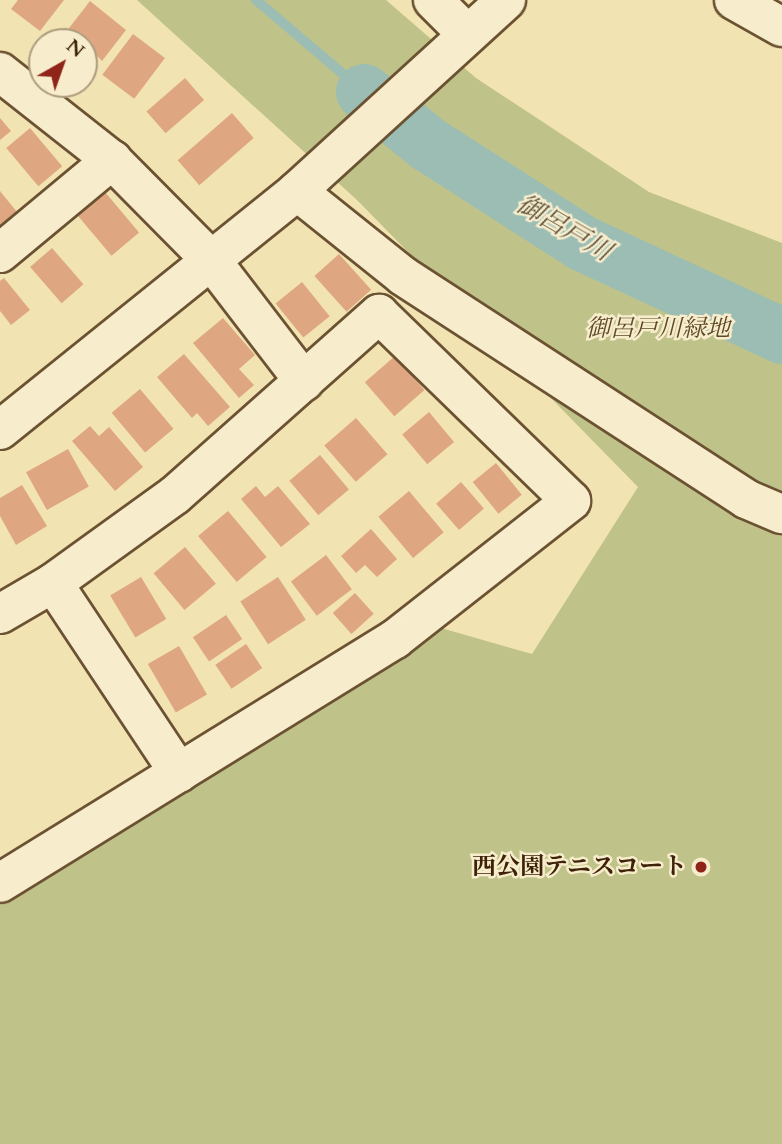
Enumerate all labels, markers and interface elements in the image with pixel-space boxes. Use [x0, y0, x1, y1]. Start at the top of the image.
north arrow [28, 28, 98, 98]
text: N [61, 33, 90, 64]
water label: 御呂戸川 [511, 188, 617, 268]
park label: 御呂戸川緑地 [586, 315, 730, 343]
place label: 西公園テニスコート [471, 853, 687, 881]
marker: 西公園テニスコート [693, 859, 709, 875]

